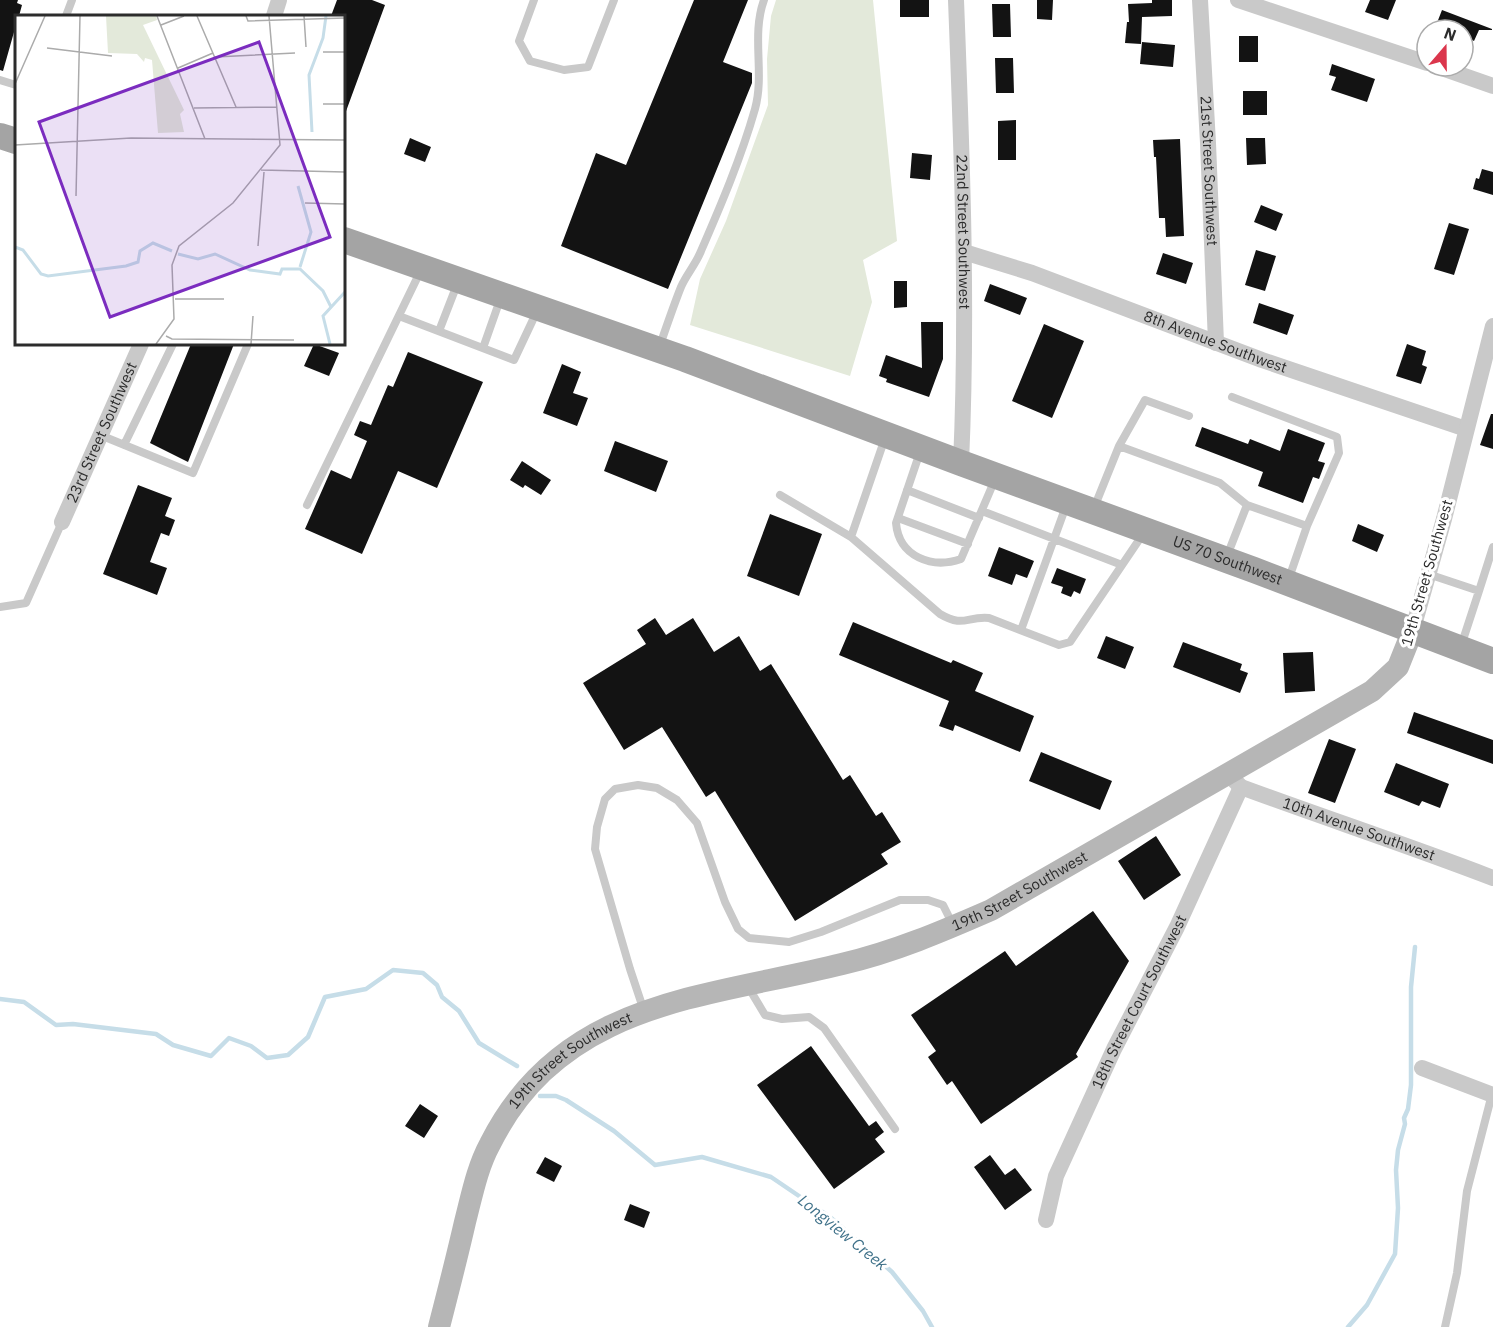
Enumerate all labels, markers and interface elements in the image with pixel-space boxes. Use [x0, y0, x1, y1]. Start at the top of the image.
inset map [15, 15, 345, 345]
north arrow [1415, 18, 1475, 78]
text: N [1441, 23, 1459, 45]
street label: 21st Street Southwest [1196, 95, 1222, 246]
street label: 22nd Street Southwest [953, 154, 974, 309]
street label: 8th Avenue Southwest [1141, 306, 1290, 377]
street label: 23rd Street Southwest [62, 359, 141, 506]
street label: 19th Street Southwest [1397, 497, 1457, 648]
street label: US 70 Southwest [1170, 531, 1285, 589]
street label: 10th Avenue Southwest [1280, 793, 1438, 865]
street label: 19th Street Southwest [949, 847, 1091, 935]
street label: 18th Street Court Southwest [1087, 912, 1190, 1092]
street label: 19th Street Southwest [504, 1008, 635, 1112]
water label: Longview Creek [794, 1190, 892, 1275]

